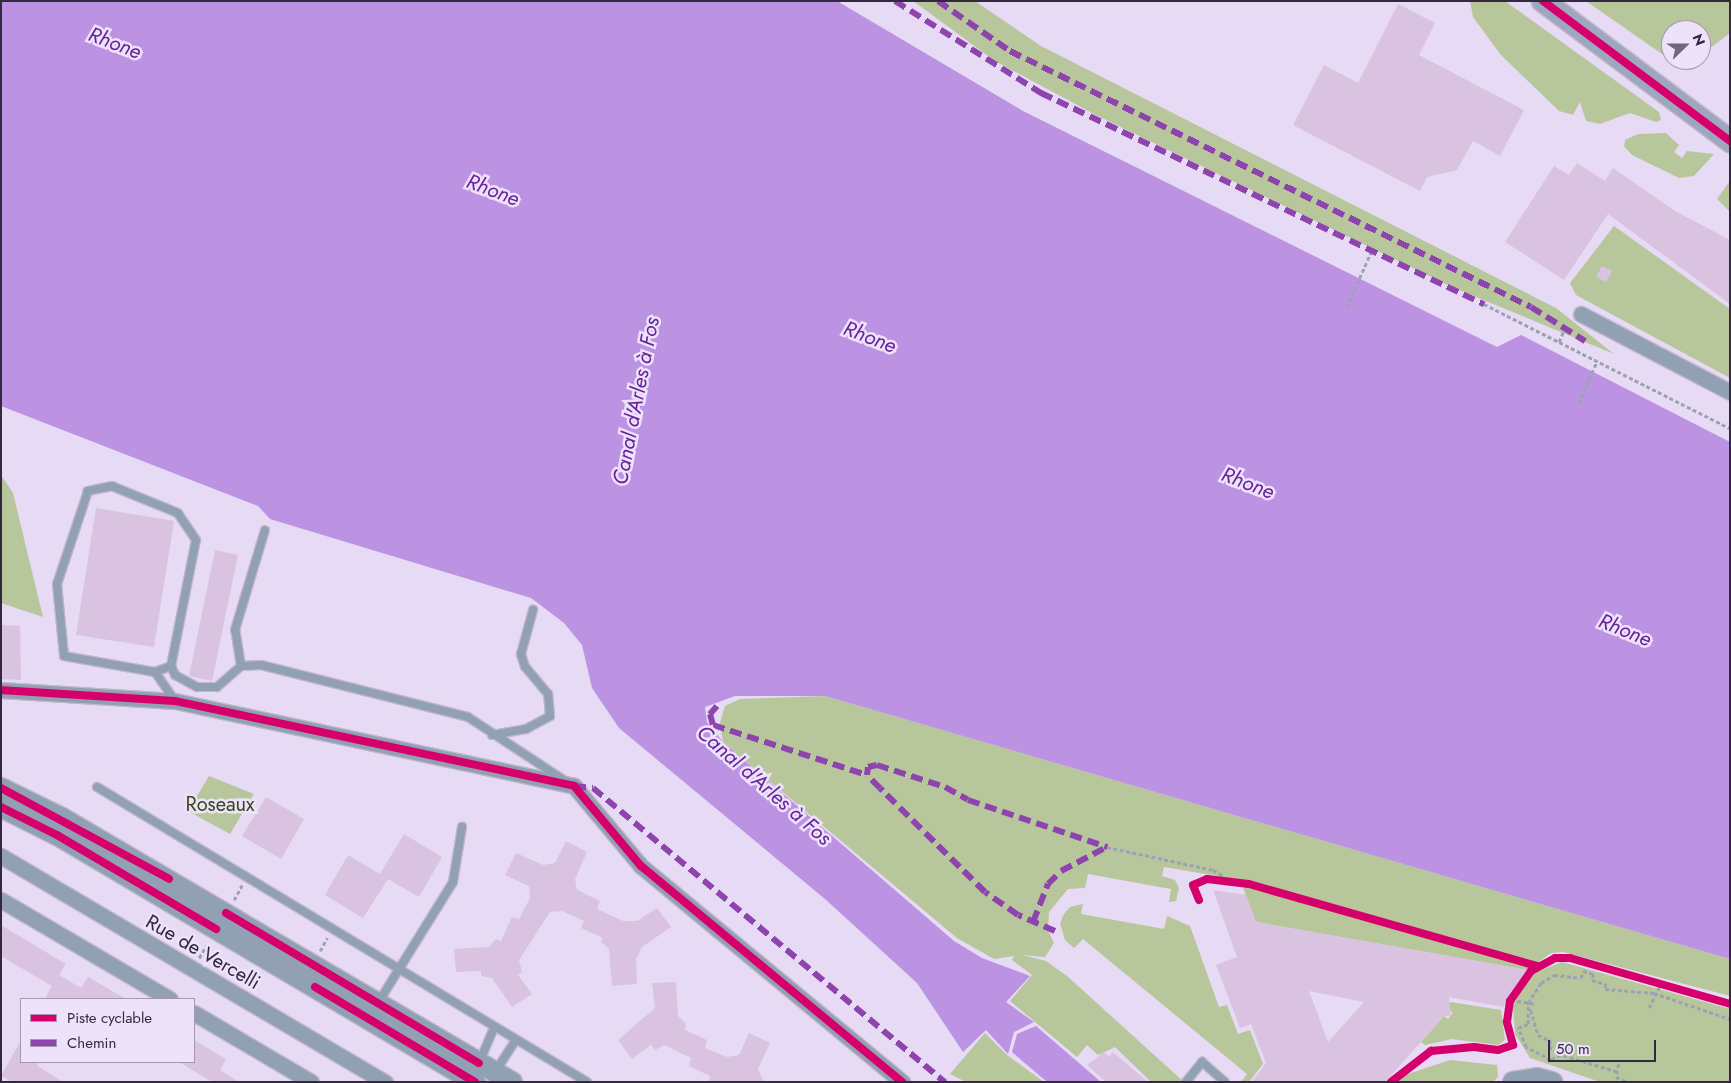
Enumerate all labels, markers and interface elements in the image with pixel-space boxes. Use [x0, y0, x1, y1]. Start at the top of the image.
north arrow [1661, 20, 1711, 70]
water label: Rhone [85, 21, 145, 65]
text: N [1688, 31, 1710, 49]
water label: Rhone [463, 168, 523, 212]
water label: Canal d'Arles à Fos [607, 315, 665, 487]
water label: Rhone [840, 315, 900, 359]
water label: Rhone [1218, 461, 1278, 505]
water label: Rhone [1595, 608, 1655, 652]
water label: Canal d'Arles à Fos [692, 720, 836, 850]
park label: Roseaux [186, 792, 254, 816]
street label: Rue de Vercelli [141, 910, 265, 994]
legend [20, 998, 195, 1063]
text: Piste cyclable [67, 1007, 152, 1029]
scale bar [1551, 1030, 1658, 1062]
text: Chemin [67, 1032, 116, 1054]
text: 50 m [1556, 1038, 1590, 1060]

